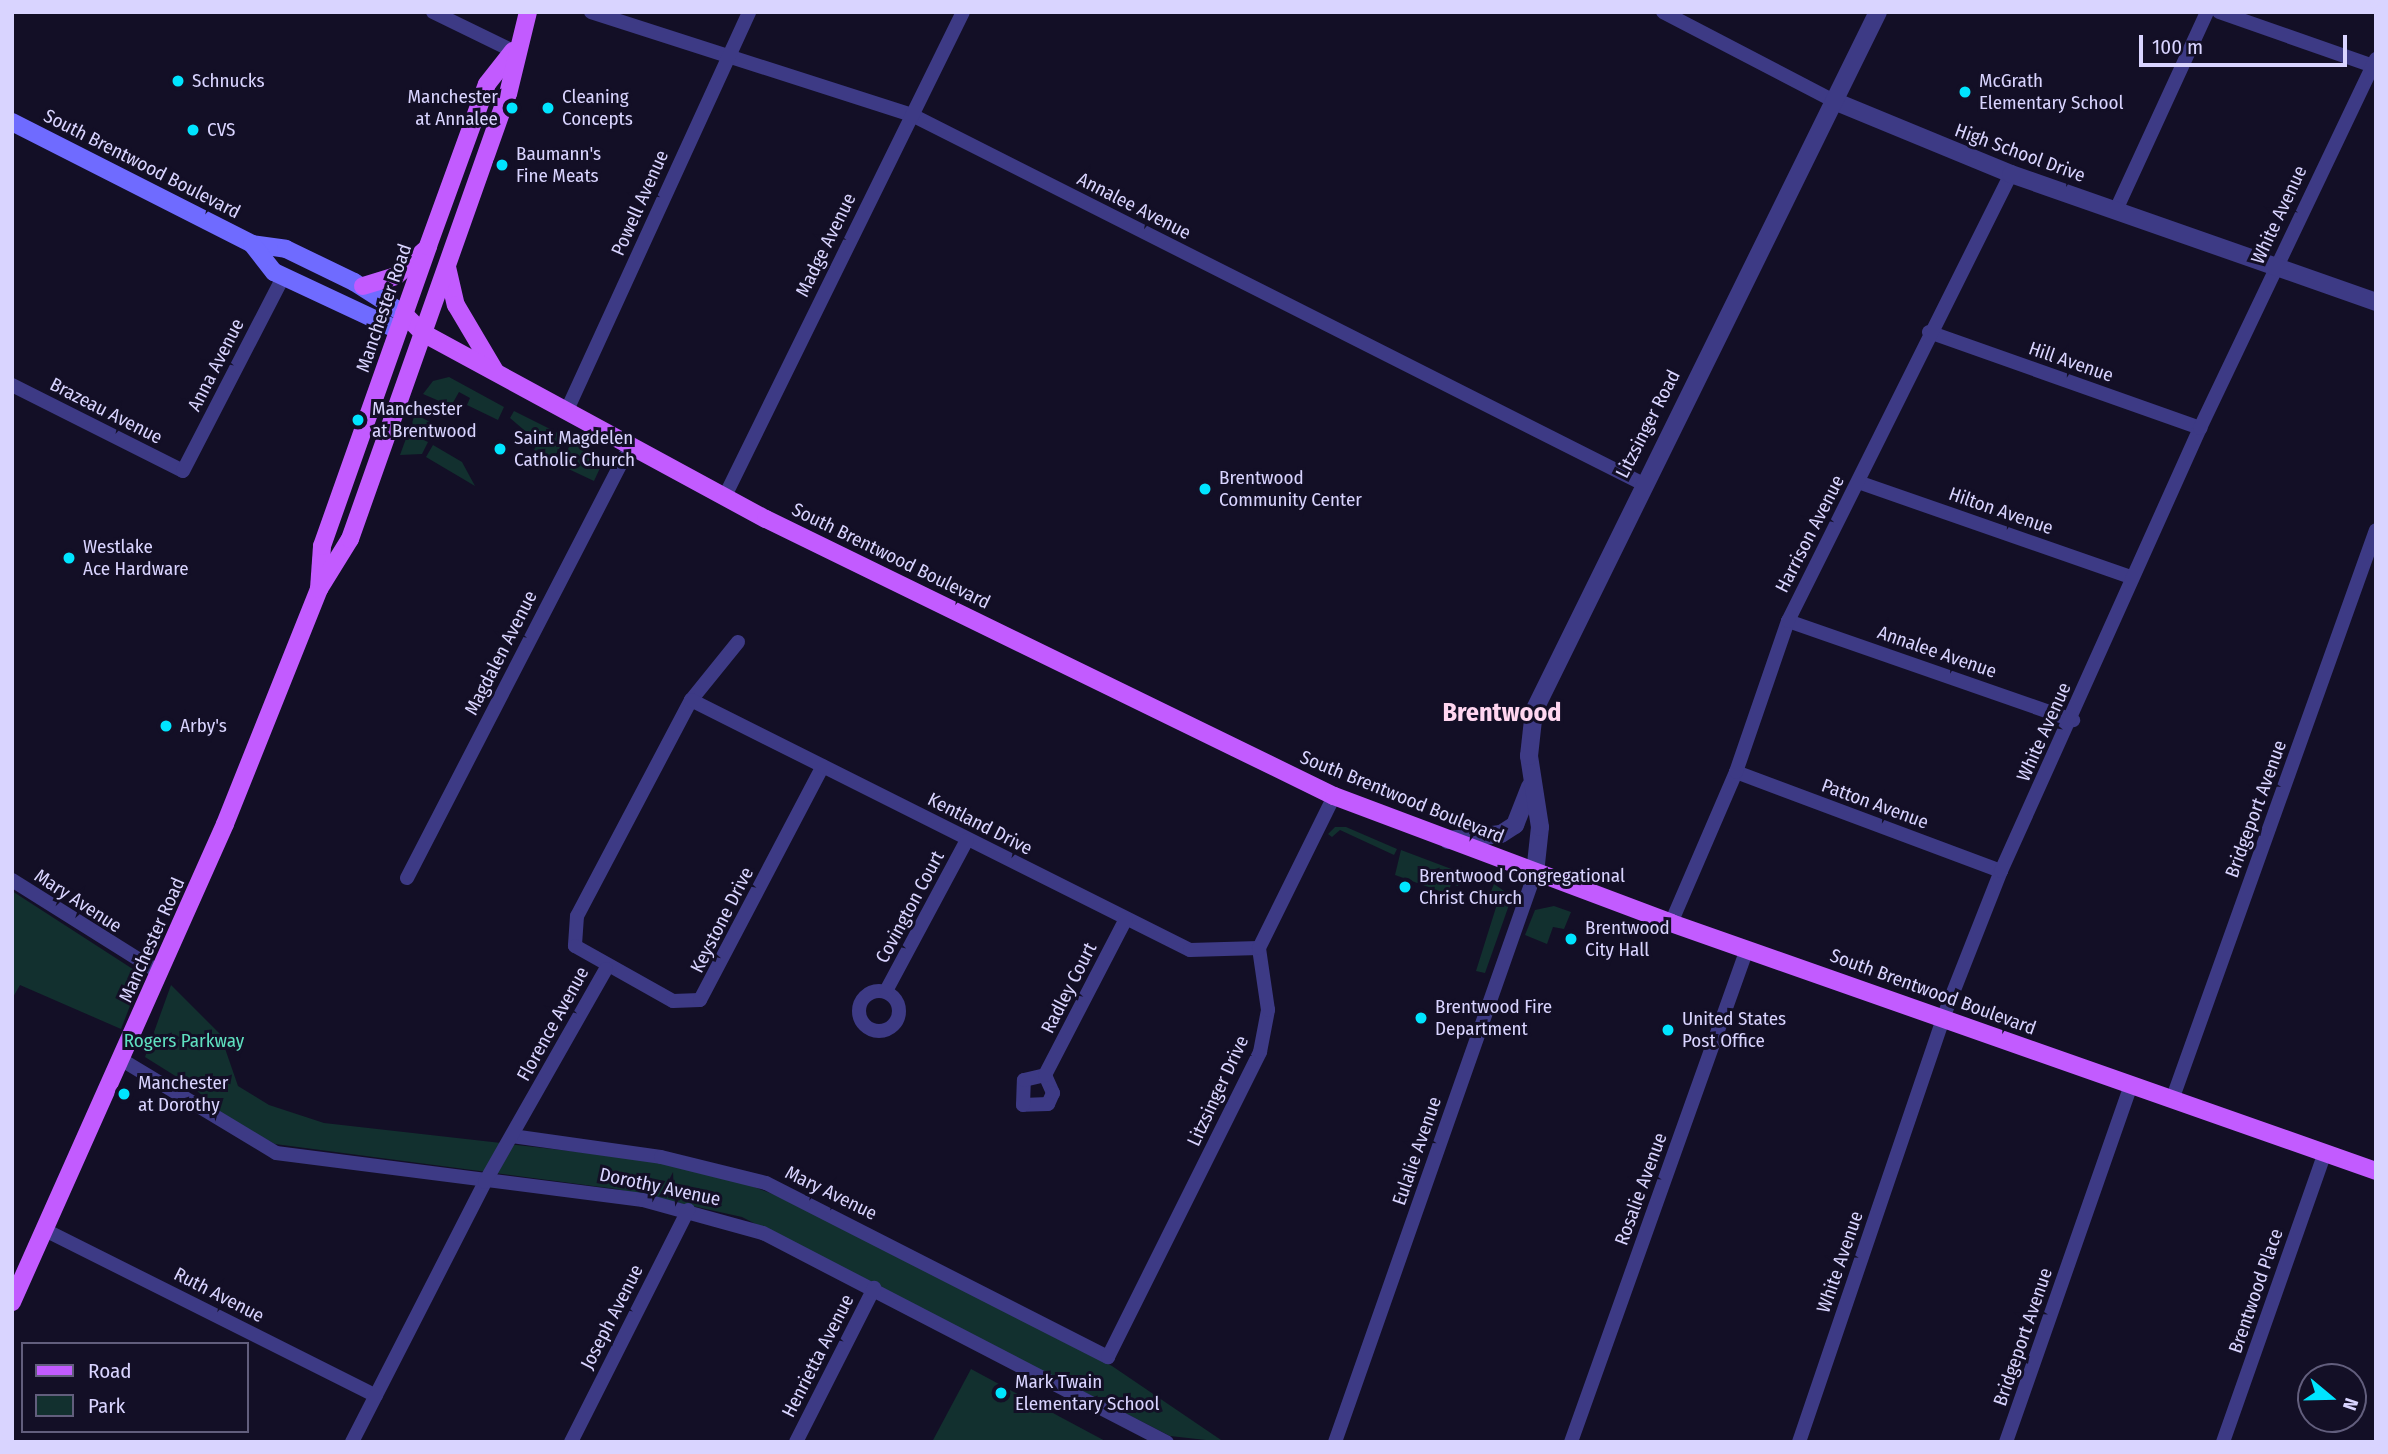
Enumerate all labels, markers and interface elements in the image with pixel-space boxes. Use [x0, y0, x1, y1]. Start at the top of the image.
scale bar [2143, 21, 2351, 65]
text: 100 m [2152, 34, 2203, 60]
place label: Schnucks [192, 70, 265, 92]
place label: McGrath Elementary School [1979, 70, 2124, 114]
marker: Schnucks [170, 73, 186, 89]
marker: McGrath Elementary School [1957, 84, 1973, 100]
place label: Manchester at Annalee [408, 86, 498, 130]
place label: Cleaning Concepts [562, 86, 633, 130]
marker: Manchester at Annalee [504, 100, 520, 116]
marker: Cleaning Concepts [540, 100, 556, 116]
street label: South Brentwood Boulevard [40, 104, 244, 224]
place label: CVS [207, 119, 235, 141]
street label: High School Drive [1952, 119, 2088, 187]
marker: CVS [185, 122, 201, 138]
place label: Baumann's Fine Meats [516, 143, 601, 187]
street label: Powell Avenue [607, 147, 673, 259]
marker: Baumann's Fine Meats [494, 157, 510, 173]
street label: White Avenue [2246, 162, 2312, 268]
street label: Annalee Avenue [1073, 168, 1195, 244]
street label: Madge Avenue [791, 189, 861, 301]
street label: Manchester Road [351, 241, 417, 375]
street label: Anna Avenue [183, 315, 249, 415]
street label: Hill Avenue [2026, 337, 2116, 387]
street label: Litzsinger Road [1611, 366, 1685, 482]
street label: Brazeau Avenue [46, 373, 166, 449]
place label: Manchester at Brentwood [372, 398, 477, 442]
marker: Manchester at Brentwood [350, 412, 366, 428]
place label: Saint Magdelen Catholic Church [514, 427, 635, 471]
marker: Saint Magdelen Catholic Church [492, 441, 508, 457]
place label: Brentwood Community Center [1219, 467, 1362, 511]
street label: Harrison Avenue [1771, 472, 1849, 596]
marker: Brentwood Community Center [1197, 481, 1213, 497]
street label: Hilton Avenue [1946, 483, 2056, 539]
street label: South Brentwood Boulevard [788, 498, 994, 614]
place label: Westlake Ace Hardware [83, 536, 189, 580]
marker: Westlake Ace Hardware [61, 550, 77, 566]
street label: Magdalen Avenue [460, 587, 542, 719]
street label: Annalee Avenue [1874, 621, 2000, 683]
street label: White Avenue [2012, 679, 2076, 785]
district label: Brentwood [1442, 697, 1562, 729]
place label: Arby's [180, 715, 227, 737]
marker: Arby's [158, 718, 174, 734]
street label: Bridgeport Avenue [2221, 737, 2291, 881]
street label: South Brentwood Boulevard [1297, 746, 1507, 848]
street label: Patton Avenue [1818, 774, 1932, 834]
street label: Kentland Drive [924, 788, 1036, 860]
street label: Covington Court [871, 847, 949, 967]
street label: Keystone Drive [686, 863, 758, 977]
street label: Mary Avenue [30, 864, 126, 938]
place label: Brentwood Congregational Christ Church [1419, 865, 1625, 909]
street label: Manchester Road [114, 874, 190, 1006]
marker: Brentwood Congregational Christ Church [1397, 879, 1413, 895]
place label: Brentwood City Hall [1585, 917, 1670, 961]
marker: Brentwood City Hall [1563, 931, 1579, 947]
street label: Radley Court [1036, 939, 1102, 1037]
street label: South Brentwood Boulevard [1827, 944, 2039, 1040]
street label: Florence Avenue [512, 963, 594, 1085]
place label: Brentwood Fire Department [1435, 996, 1552, 1040]
place label: United States Post Office [1682, 1008, 1786, 1052]
marker: Brentwood Fire Department [1413, 1010, 1429, 1026]
marker: United States Post Office [1660, 1022, 1676, 1038]
park label: Rogers Parkway [124, 1030, 244, 1052]
street label: Litzsinger Drive [1183, 1032, 1253, 1150]
place label: Manchester at Dorothy [138, 1072, 228, 1116]
marker: Manchester at Dorothy [116, 1086, 132, 1102]
street label: Eulalie Avenue [1388, 1094, 1446, 1208]
street label: Rosalie Avenue [1610, 1130, 1672, 1248]
street label: Mary Avenue [781, 1161, 881, 1225]
street label: Dorothy Avenue [597, 1163, 723, 1211]
street label: White Avenue [1812, 1208, 1868, 1316]
street label: Brentwood Place [2224, 1226, 2288, 1356]
street label: Joseph Avenue [576, 1261, 648, 1373]
street label: Ruth Avenue [170, 1263, 268, 1327]
street label: Bridgeport Avenue [1989, 1265, 2057, 1409]
street label: Henrietta Avenue [777, 1291, 859, 1421]
legend [21, 1342, 248, 1433]
text: Road [88, 1358, 132, 1384]
north arrow [2297, 1363, 2367, 1433]
place label: Mark Twain Elementary School [1015, 1371, 1160, 1415]
marker: Mark Twain Elementary School [993, 1385, 1009, 1401]
text: Park [88, 1393, 125, 1419]
text: N [2338, 1395, 2363, 1413]

